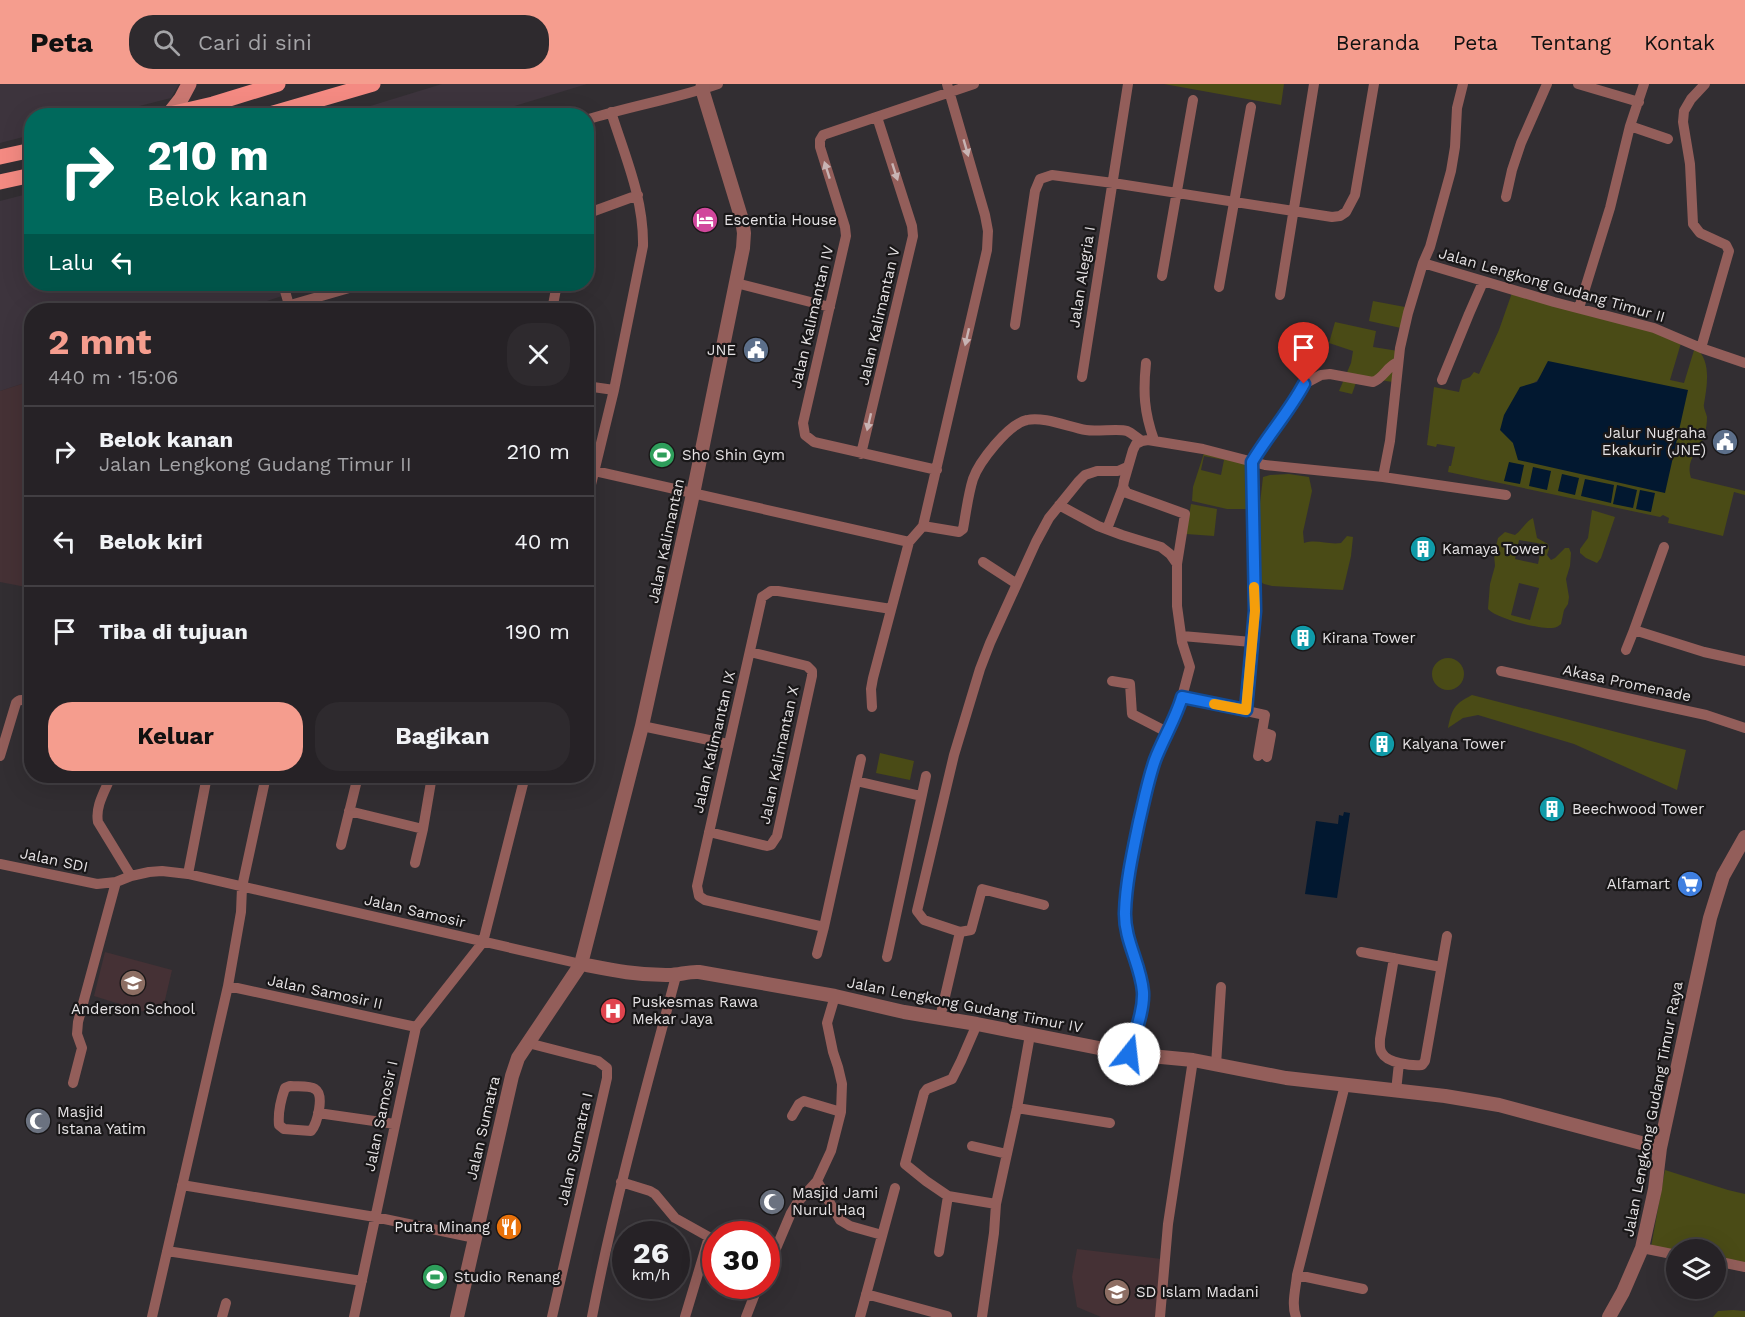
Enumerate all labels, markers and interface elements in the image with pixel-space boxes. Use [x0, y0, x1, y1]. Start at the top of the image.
search box [129, 15, 549, 69]
text: Peta [30, 26, 93, 59]
icon: search [150, 26, 183, 59]
text: Cari di sini [198, 30, 312, 55]
text: Beranda [1336, 30, 1420, 55]
text: Peta [1453, 30, 1498, 55]
text: Tentang [1531, 30, 1611, 55]
text: Kontak [1644, 30, 1715, 55]
text: 210 m [147, 131, 269, 180]
icon: right [48, 132, 126, 210]
one-way arrow [962, 139, 971, 157]
one-way arrow [822, 161, 831, 179]
one-way arrow [891, 163, 900, 181]
text: Belok kanan [147, 181, 308, 213]
hotel icon: Escentia House [690, 205, 720, 235]
place label: Escentia House [724, 211, 837, 229]
street label: Jalan Alegria I [1065, 225, 1099, 329]
street label: Jalan Kalimantan IV [787, 243, 837, 390]
street label: Jalan Lengkong Gudang Timur II [1437, 244, 1667, 326]
street label: Jalan Kalimantan V [854, 245, 904, 387]
icon: left [106, 246, 139, 279]
text: Lalu [48, 250, 94, 275]
text: 2 mnt [48, 321, 152, 363]
pin [1278, 322, 1329, 384]
button: close [507, 323, 570, 386]
one-way arrow [962, 328, 972, 347]
icon: arrive [1287, 331, 1320, 364]
public building icon: JNE [741, 335, 771, 365]
place label: JNE [707, 341, 736, 359]
text: 440 m · 15:06 [48, 365, 178, 389]
one-way arrow [863, 413, 873, 432]
place label: Jalur Nugraha Ekakurir (JNE) [1602, 424, 1707, 459]
text: Belok kanan [99, 427, 233, 452]
public building icon: Jalur Nugraha Ekakurir (JNE) [1710, 427, 1740, 457]
icon: right [48, 435, 81, 468]
text: 210 m [506, 439, 570, 464]
sports icon: Sho Shin Gym [647, 440, 677, 470]
place label: Sho Shin Gym [682, 446, 785, 464]
text: Jalan Lengkong Gudang Timur II [99, 452, 412, 476]
street label: Jalan Kalimantan [644, 477, 688, 605]
icon: left [48, 525, 81, 558]
text: Belok kiri [99, 529, 203, 554]
text: 40 m [514, 529, 570, 554]
building icon: Kamaya Tower [1408, 534, 1438, 564]
place label: Kamaya Tower [1442, 540, 1546, 558]
icon: arrive [48, 615, 81, 648]
text: Tiba di tujuan [99, 619, 248, 644]
text: 190 m [506, 619, 570, 644]
building icon: Kirana Tower [1288, 623, 1318, 653]
place label: Kirana Tower [1322, 629, 1416, 647]
street label: Akasa Promenade [1561, 661, 1693, 705]
street label: Jalan Kalimantan IX [689, 669, 739, 815]
street label: Jalan Kalimantan X [756, 684, 802, 826]
button: Keluar [48, 702, 303, 771]
button: Bagikan [315, 702, 570, 771]
building icon: Kalyana Tower [1367, 729, 1397, 759]
place label: Kalyana Tower [1402, 735, 1506, 753]
building icon: Beechwood Tower [1537, 794, 1567, 824]
place label: Beechwood Tower [1572, 800, 1704, 818]
street label: Jalan SDI [18, 844, 90, 876]
supermarket icon: Alfamart [1675, 869, 1705, 899]
place label: Alfamart [1607, 875, 1671, 893]
street label: Jalan Samosir [363, 891, 467, 931]
school or university icon: Anderson School [118, 968, 148, 998]
street label: Jalan Samosir II [266, 971, 384, 1013]
street label: Jalan Lengkong Gudang Timur IV [846, 973, 1085, 1037]
street label: Jalan Lengkong Gudang Timur Raya [1619, 979, 1687, 1238]
place label: Puskesmas Rawa Mekar Jaya [632, 993, 759, 1028]
hospital icon: Puskesmas Rawa Mekar Jaya [598, 996, 628, 1026]
place label: Anderson School [71, 1000, 196, 1018]
position arrow [1097, 1022, 1161, 1086]
street label: Jalan Samosir I [360, 1059, 402, 1173]
street label: Jalan Sumatra [462, 1074, 504, 1182]
street label: Jalan Sumatra I [553, 1091, 597, 1207]
place label: Masjid Istana Yatim [57, 1103, 146, 1138]
mosque icon: Masjid Istana Yatim [23, 1106, 53, 1136]
place label: Masjid Jami Nurul Haq [792, 1184, 878, 1219]
mosque icon: Masjid Jami Nurul Haq [757, 1187, 787, 1217]
restaurant icon: Putra Minang [494, 1212, 524, 1242]
place label: Putra Minang [394, 1218, 490, 1236]
speed limit sign: 30 [702, 1221, 780, 1299]
text: 26 [633, 1235, 669, 1270]
map controls [1666, 1239, 1726, 1299]
button: layers [1666, 1239, 1726, 1299]
sports icon: Studio Renang [420, 1262, 450, 1292]
text: km/h [632, 1266, 670, 1284]
place label: Studio Renang [454, 1268, 560, 1286]
school or university icon: SD Islam Madani [1102, 1277, 1132, 1307]
place label: SD Islam Madani [1136, 1283, 1259, 1301]

